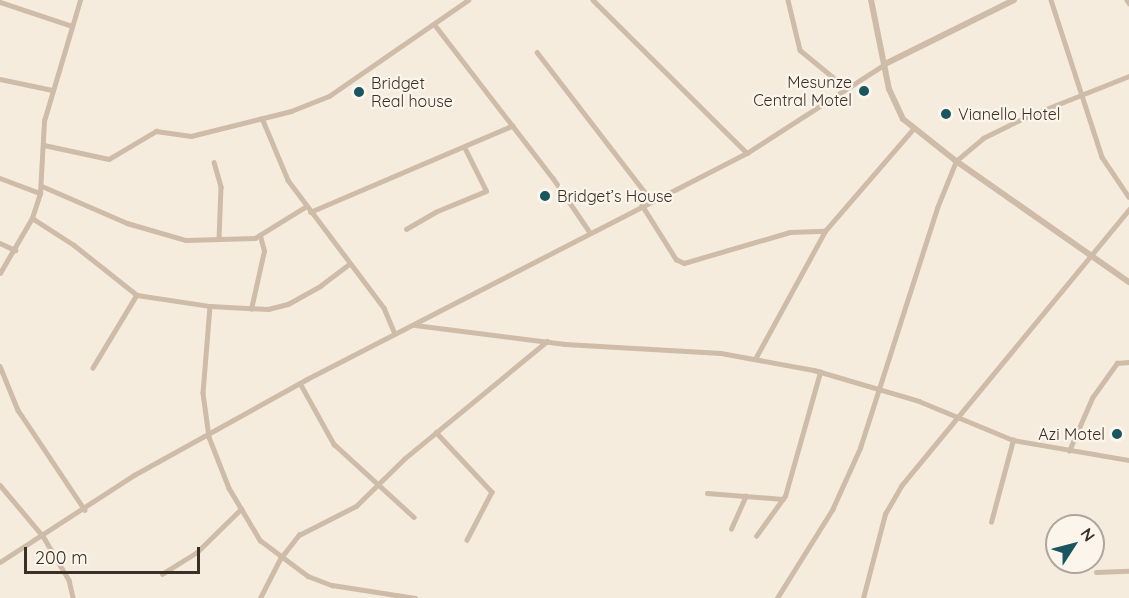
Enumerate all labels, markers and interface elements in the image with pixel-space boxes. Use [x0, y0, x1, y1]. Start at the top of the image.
place label: Mesunze Central Motel [753, 72, 852, 110]
place label: Bridget Real house [371, 73, 453, 111]
marker: Mesunze Central Motel [857, 84, 871, 98]
marker: Bridget Real house [352, 85, 366, 99]
place label: Vianello Hotel [958, 104, 1061, 124]
marker: Vianello Hotel [939, 107, 953, 121]
place label: Bridget’s House [557, 186, 673, 206]
marker: Bridget’s House [538, 189, 552, 203]
place label: Azi Motel [1038, 424, 1105, 444]
marker: Azi Motel [1110, 427, 1124, 441]
north arrow [1045, 514, 1105, 574]
text: N [1076, 524, 1099, 545]
scale bar [27, 535, 202, 573]
text: 200 m [35, 546, 88, 569]

